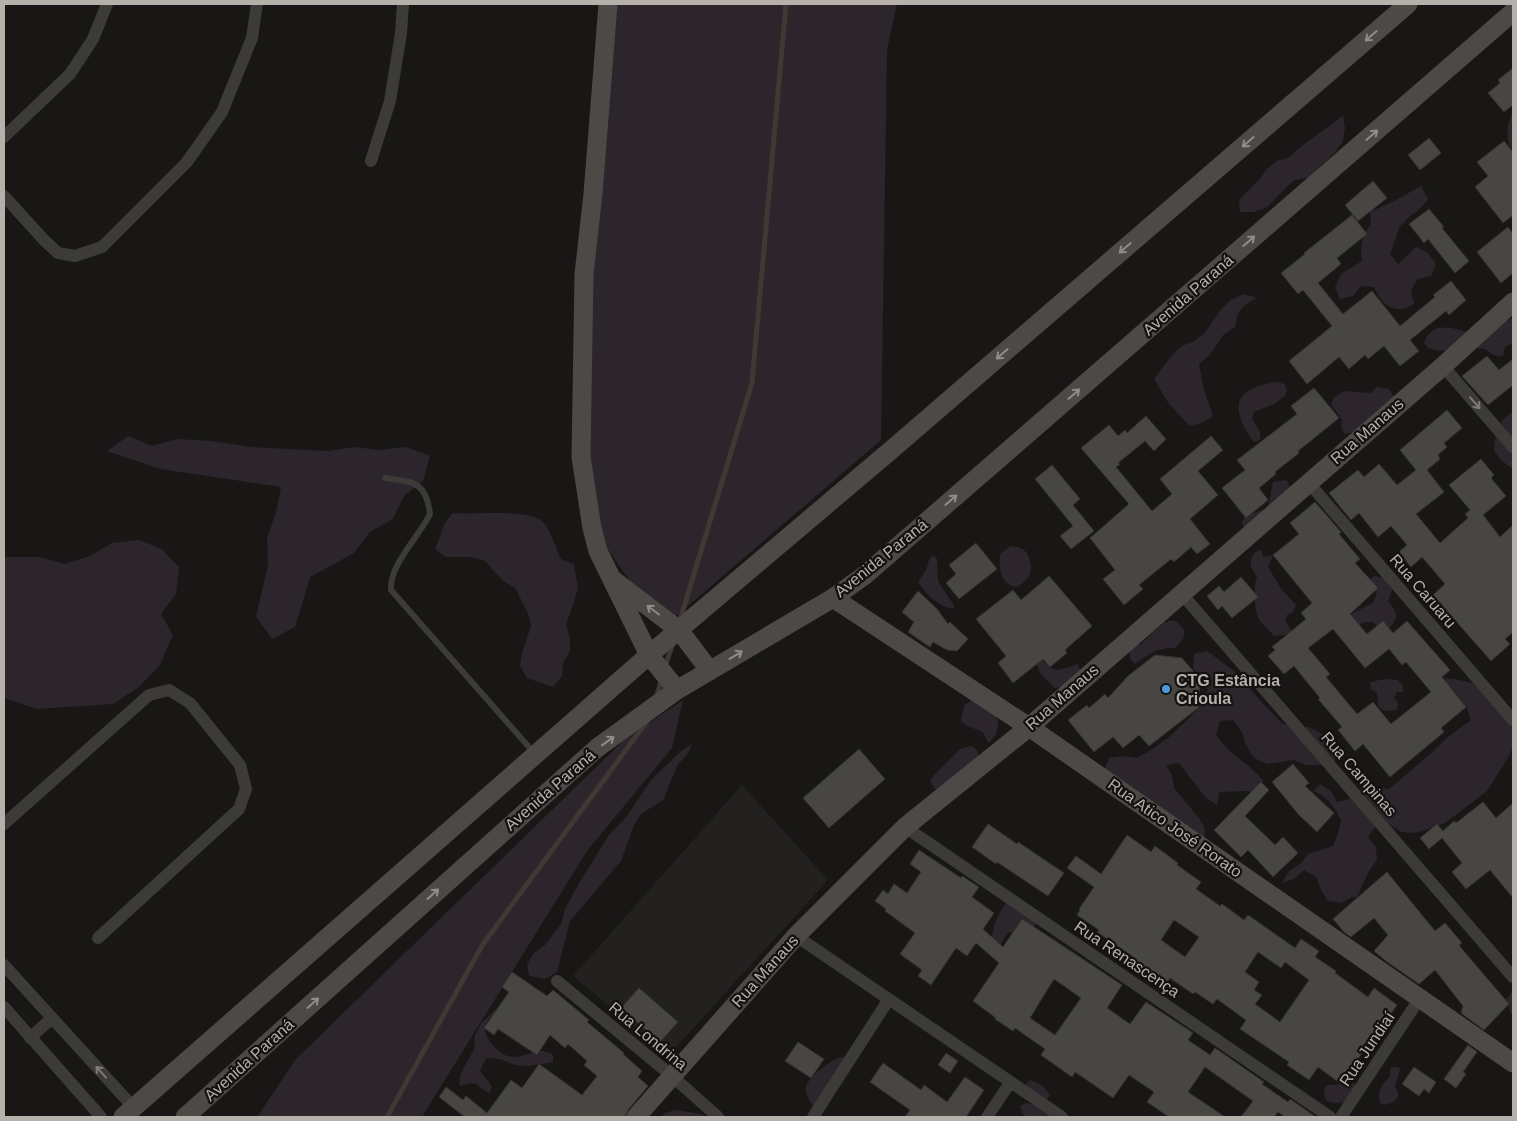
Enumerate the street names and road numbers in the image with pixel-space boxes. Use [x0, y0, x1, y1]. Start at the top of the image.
street label: Avenida Paraná [1140, 251, 1237, 339]
street label: Rua Manaus [1327, 395, 1407, 467]
street label: Avenida Paraná [832, 516, 931, 600]
street label: Rua Caruaru [1387, 551, 1459, 631]
street label: Rua Manaus [1022, 661, 1102, 733]
street label: Rua Campinas [1318, 728, 1400, 820]
street label: Avenida Paraná [502, 746, 599, 834]
street label: Rua Atico José Rorato [1105, 775, 1245, 881]
street label: Rua Renascença [1071, 918, 1183, 1000]
street label: Rua Manaus [728, 932, 802, 1010]
street label: Rua Londrina [606, 999, 690, 1073]
street label: Rua Jundiaí [1336, 1008, 1398, 1089]
street label: Avenida Paraná [201, 1016, 297, 1104]

